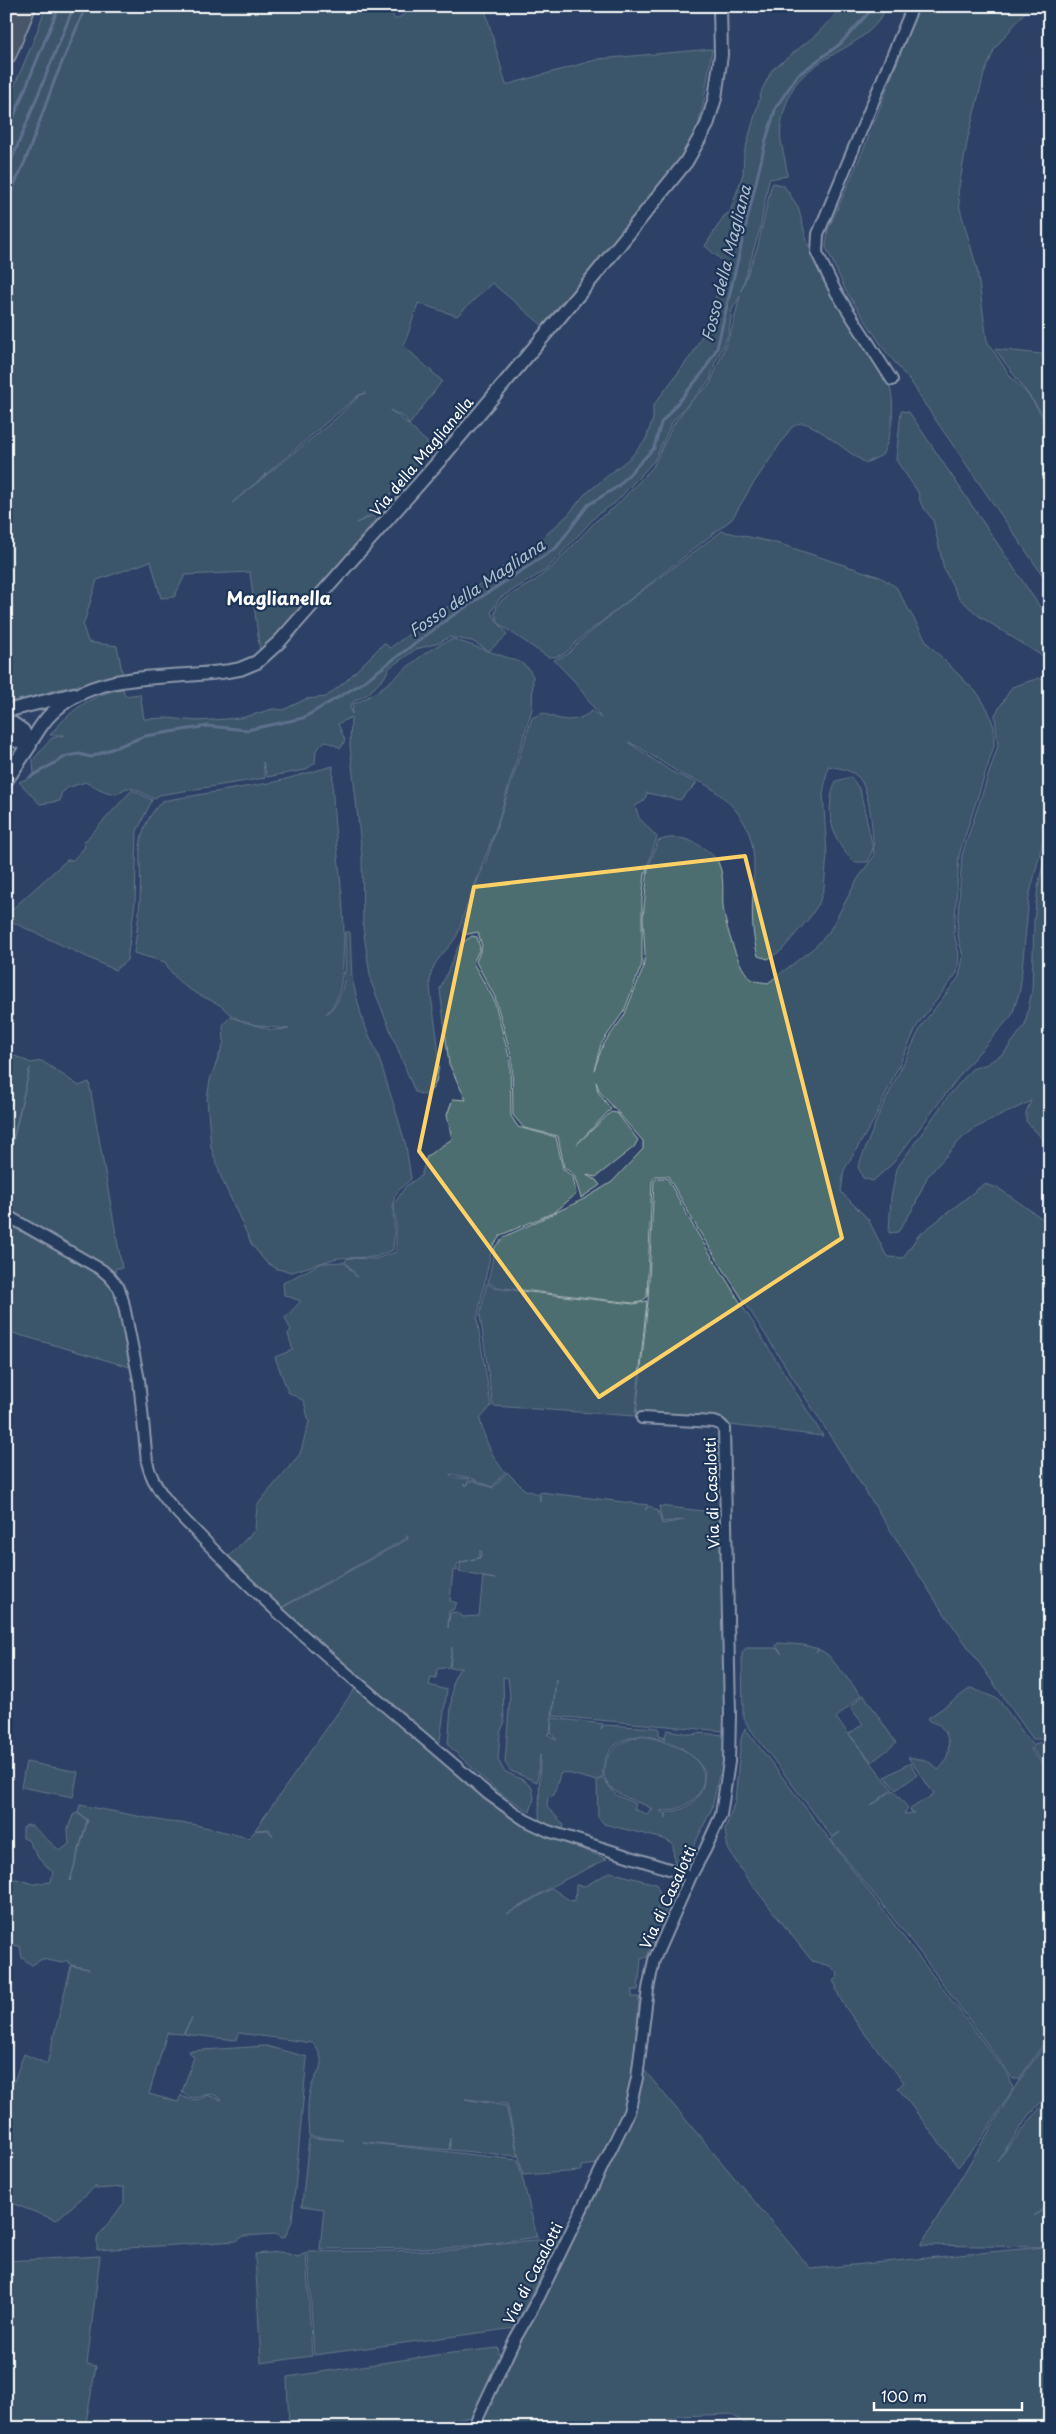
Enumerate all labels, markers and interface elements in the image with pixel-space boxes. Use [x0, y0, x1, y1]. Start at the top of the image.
water label: Fosso della Magliana [694, 182, 756, 343]
street label: Via della Maglianella [364, 390, 479, 521]
water label: Fosso della Magliana [403, 532, 550, 642]
district label: Maglianella [226, 584, 332, 611]
street label: Via di Casalotti [698, 1437, 724, 1549]
street label: Via di Casalotti [633, 1841, 701, 1953]
street label: Via di Casalotti [496, 2218, 568, 2328]
scale bar [874, 2379, 1021, 2411]
text: 100 m [881, 2384, 927, 2407]

